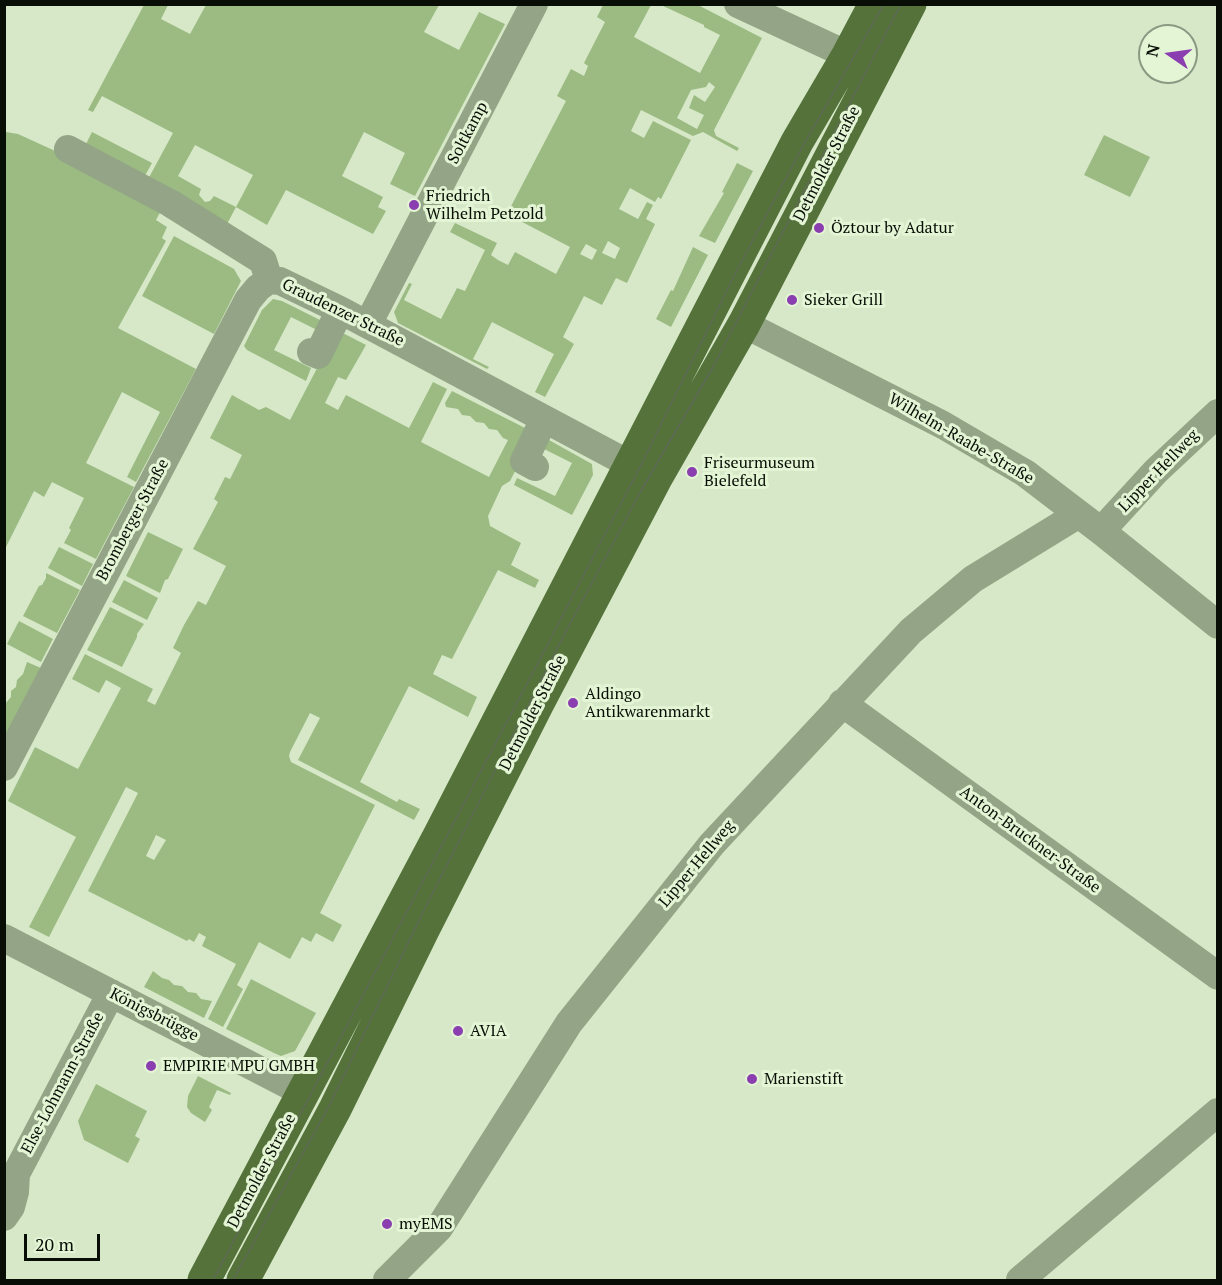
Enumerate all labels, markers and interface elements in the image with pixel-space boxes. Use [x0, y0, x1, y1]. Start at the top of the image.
north arrow [1138, 24, 1198, 84]
text: N [1140, 42, 1164, 59]
street label: Soltkamp [444, 99, 492, 167]
street label: Detmolder Straße [790, 103, 864, 225]
place label: Friedrich Wilhelm Petzold [426, 186, 544, 224]
marker: Friedrich Wilhelm Petzold [407, 198, 421, 212]
place label: Öztour by Adatur [831, 218, 954, 238]
marker: Öztour by Adatur [812, 221, 826, 235]
street label: Graudenzer Straße [279, 275, 407, 351]
place label: Sieker Grill [804, 290, 883, 310]
marker: Sieker Grill [785, 293, 799, 307]
street label: Wilhelm-Raabe-Straße [885, 390, 1037, 488]
street label: Lipper Hellweg [1115, 426, 1203, 516]
place label: Friseurmuseum Bielefeld [704, 453, 815, 491]
street label: Bromberger Straße [93, 456, 173, 584]
marker: Friseurmuseum Bielefeld [685, 465, 699, 479]
street label: Detmolder Straße [496, 652, 570, 774]
place label: Aldingo Antikwarenmarkt [585, 684, 710, 722]
marker: Aldingo Antikwarenmarkt [566, 696, 580, 710]
street label: Anton-Bruckner-Straße [956, 782, 1104, 898]
street label: Lipper Hellweg [655, 817, 739, 911]
street label: Königsbrügge [106, 984, 202, 1046]
street label: Else-Lohmann-Straße [18, 1009, 108, 1157]
place label: AVIA [470, 1021, 507, 1041]
marker: AVIA [451, 1024, 465, 1038]
place label: EMPIRIE MPU GMBH [163, 1056, 315, 1076]
marker: EMPIRIE MPU GMBH [144, 1059, 158, 1073]
place label: Marienstift [764, 1069, 843, 1089]
marker: Marienstift [745, 1072, 759, 1086]
street label: Detmolder Straße [224, 1111, 300, 1231]
place label: myEMS [399, 1214, 453, 1234]
marker: myEMS [380, 1217, 394, 1231]
scale bar [27, 1222, 104, 1260]
text: 20 m [35, 1232, 74, 1256]

